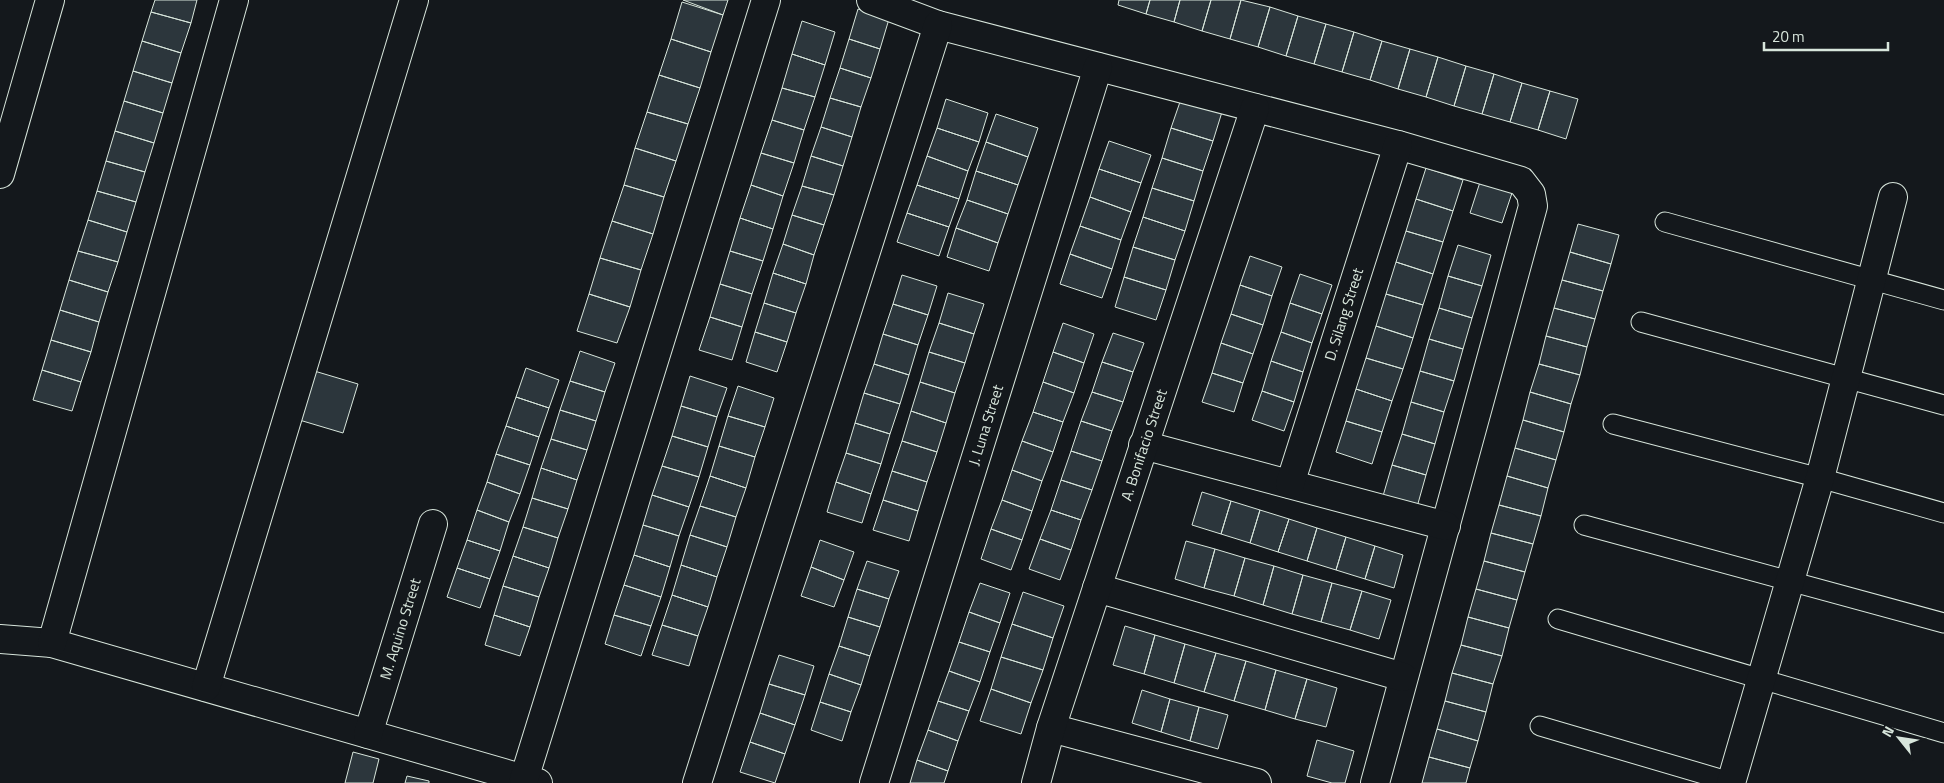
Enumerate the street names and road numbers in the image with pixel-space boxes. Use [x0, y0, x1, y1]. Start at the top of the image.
street label: D. Silang Street [1318, 264, 1369, 364]
street label: J. Luna Street [962, 381, 1009, 468]
street label: A. Bonifacio Street [1115, 385, 1173, 504]
street label: M. Aquino Street [374, 574, 427, 682]

